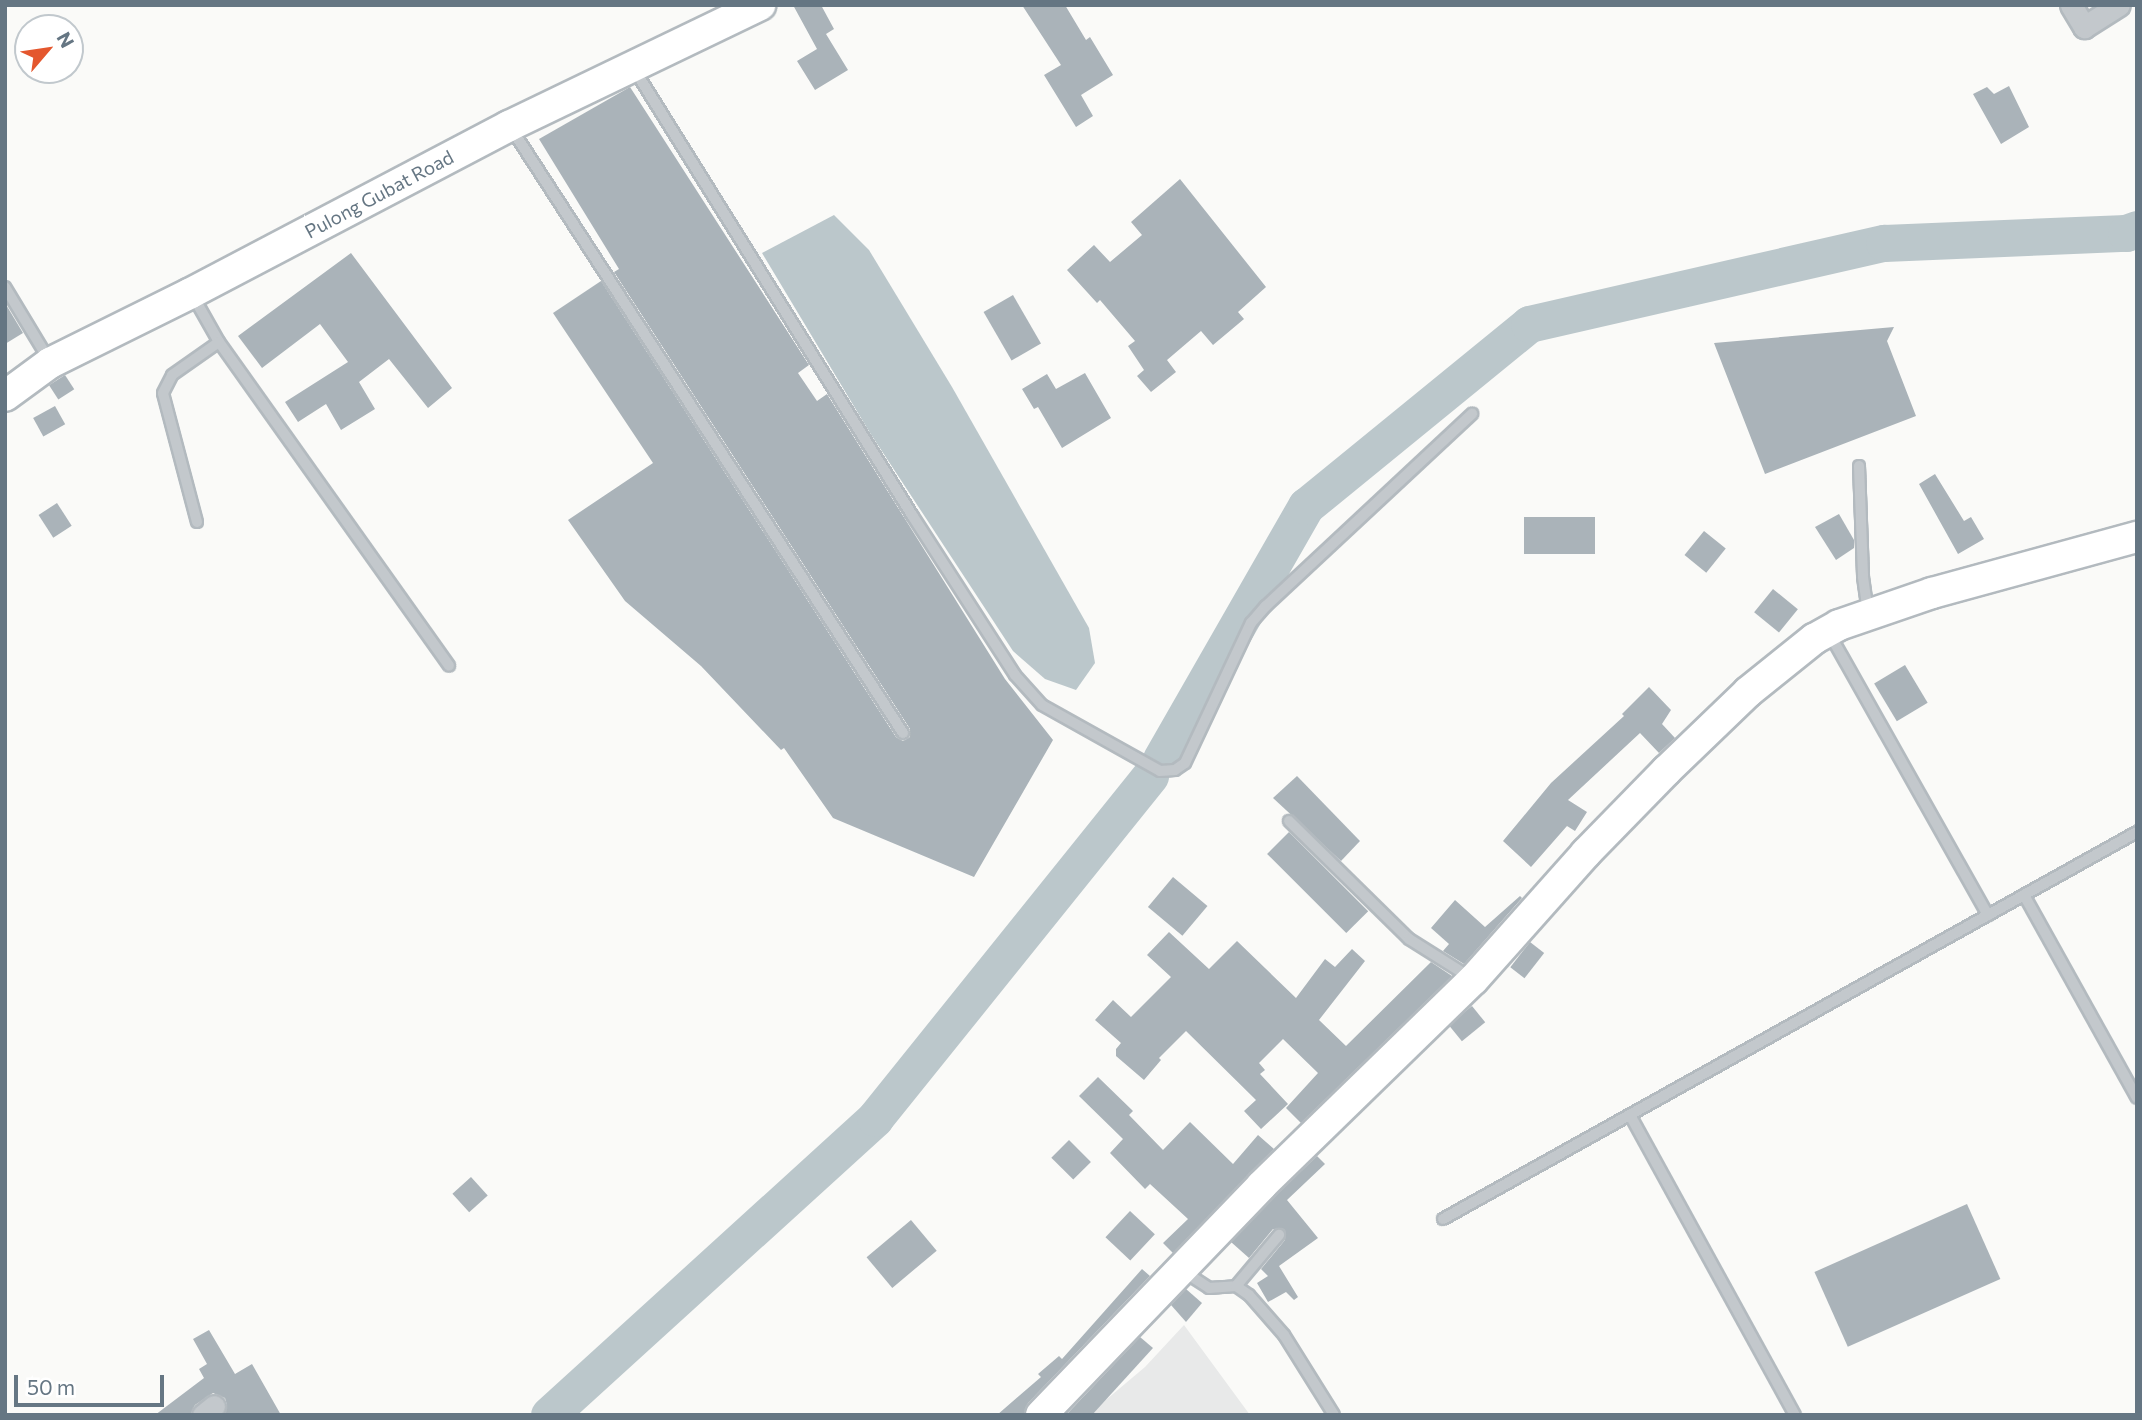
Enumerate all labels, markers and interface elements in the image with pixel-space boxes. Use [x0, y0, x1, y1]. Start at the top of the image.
north arrow [14, 14, 84, 84]
text: N [53, 28, 80, 51]
street label: Pulong Gubat Road [301, 145, 457, 243]
scale bar [18, 1360, 168, 1404]
text: 50 m [27, 1374, 75, 1399]

